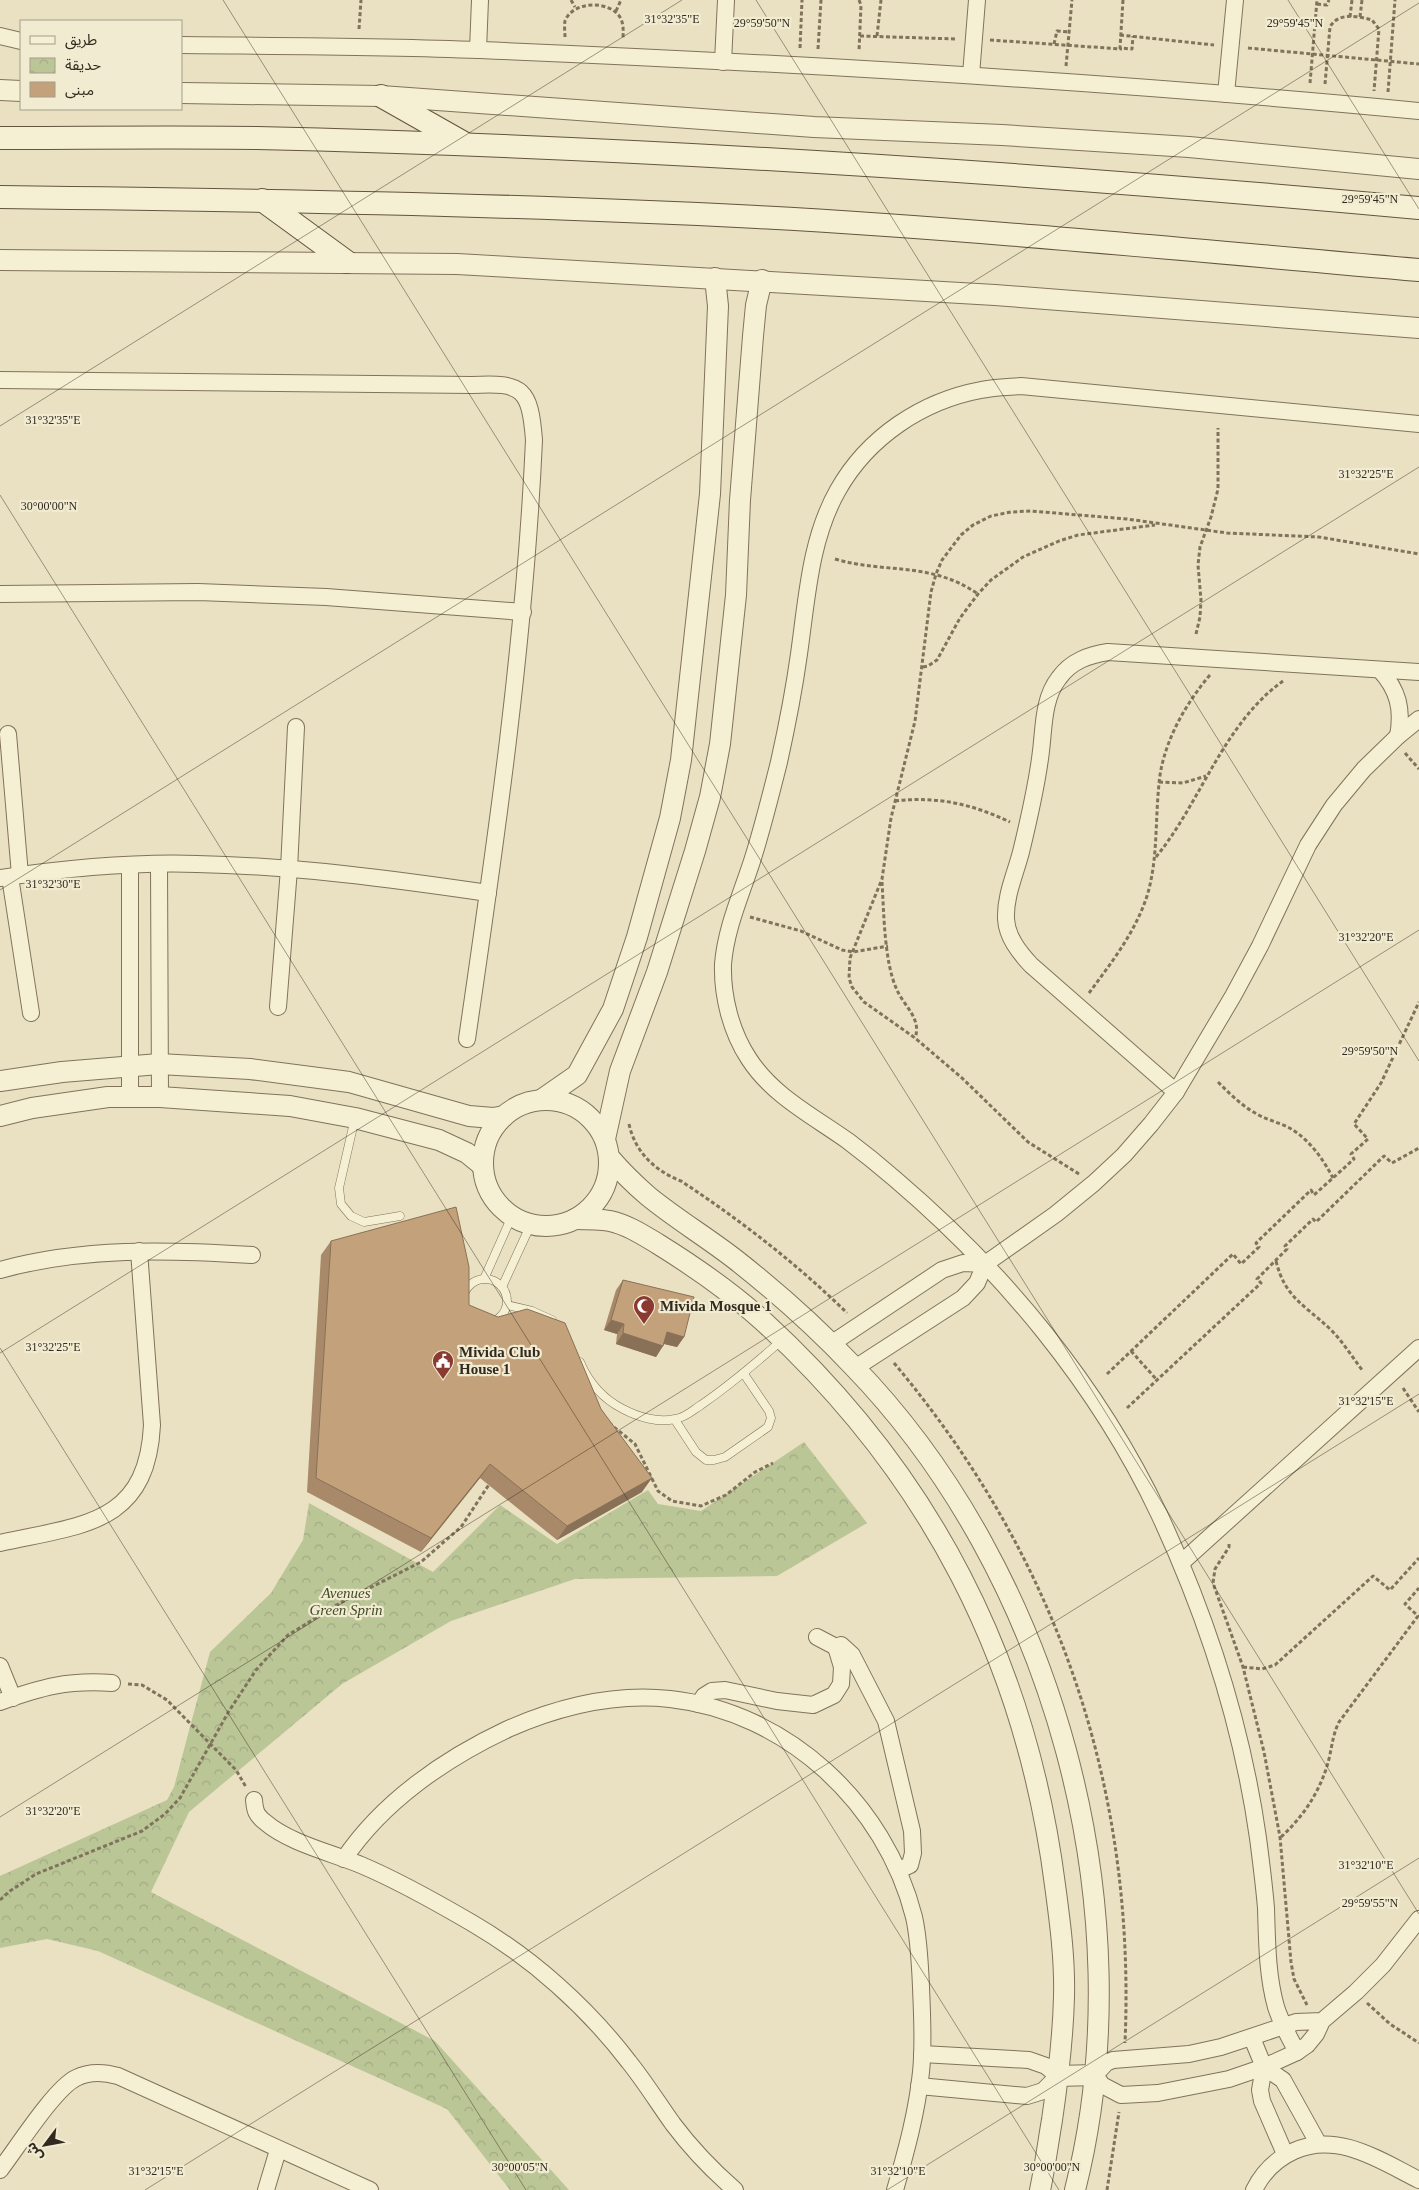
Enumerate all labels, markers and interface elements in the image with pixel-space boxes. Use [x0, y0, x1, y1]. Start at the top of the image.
text: 31°32'35"E [644, 12, 700, 26]
text: 29°59'50"N [734, 16, 791, 30]
text: 29°59'45"N [1267, 16, 1324, 30]
legend [20, 20, 182, 110]
text: طريق [65, 32, 97, 50]
text: حديقة [65, 57, 101, 73]
text: مبنى [65, 82, 94, 99]
text: 29°59'45"N [1342, 192, 1399, 206]
text: 31°32'35"E [25, 413, 81, 427]
text: 31°32'25"E [1338, 467, 1394, 481]
text: 30°00'00"N [21, 499, 78, 513]
text: 31°32'30"E [25, 877, 81, 891]
text: 31°32'20"E [1338, 930, 1394, 944]
text: 29°59'50"N [1342, 1044, 1399, 1058]
mosque icon: Mivida Mosque 1 [632, 1294, 656, 1325]
place label: Mivida Mosque 1 [660, 1298, 772, 1314]
text: 31°32'25"E [25, 1340, 81, 1354]
place label: Mivida Club House 1 [459, 1344, 540, 1377]
public building icon: Mivida Club House 1 [431, 1349, 455, 1380]
text: 31°32'15"E [1338, 1394, 1394, 1408]
park label: Avenues Green Sprin [309, 1585, 383, 1618]
text: 31°32'20"E [25, 1804, 81, 1818]
text: 31°32'10"E [1338, 1858, 1394, 1872]
text: 29°59'55"N [1342, 1896, 1399, 1910]
north arrow [20, 2120, 70, 2170]
text: ش [23, 2140, 46, 2164]
text: 30°00'05"N [492, 2160, 549, 2174]
text: 30°00'00"N [1024, 2160, 1081, 2174]
text: 31°32'15"E [128, 2164, 184, 2178]
text: 31°32'10"E [870, 2164, 926, 2178]

